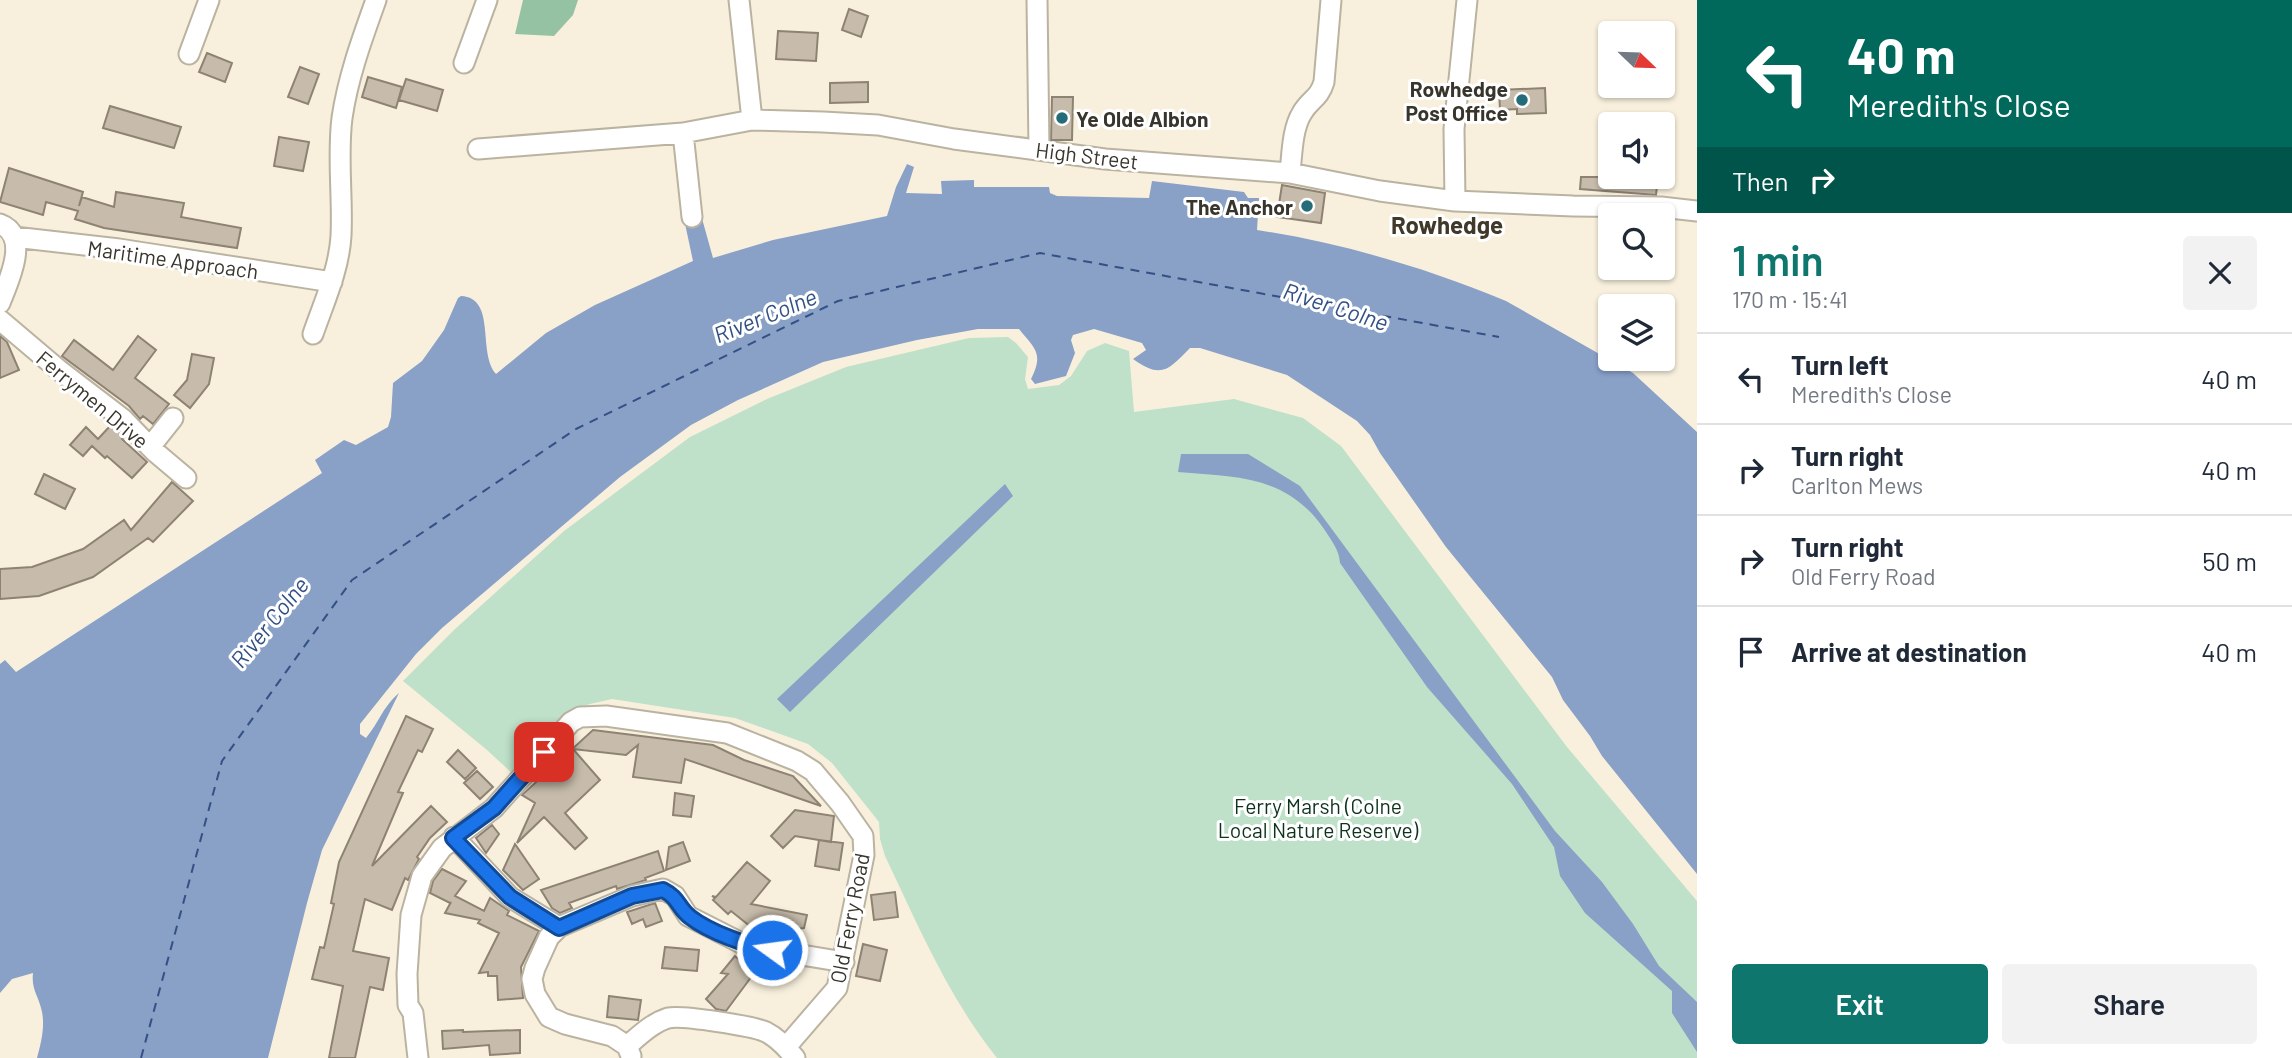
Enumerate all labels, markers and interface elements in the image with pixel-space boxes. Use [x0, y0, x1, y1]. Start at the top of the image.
north arrow [1598, 21, 1675, 98]
map controls [1598, 21, 1675, 371]
text: 40 m [1847, 25, 1955, 84]
icon: left [1732, 28, 1823, 119]
place label: Rowhedge Post Office [1406, 76, 1508, 125]
text: Meredith's Close [1847, 85, 2071, 123]
marker: Rowhedge Post Office [1514, 92, 1530, 108]
place label: Ye Olde Albion [1076, 106, 1208, 131]
marker: Ye Olde Albion [1054, 110, 1070, 126]
button: sound [1598, 112, 1675, 189]
street label: High Street [1034, 136, 1140, 174]
icon: right [1803, 161, 1841, 199]
text: Then [1732, 165, 1789, 196]
place label: The Anchor [1186, 194, 1293, 219]
marker: The Anchor [1299, 198, 1315, 214]
button: search [1598, 203, 1675, 280]
district label: Rowhedge [1391, 210, 1503, 239]
text: 1 min [1732, 234, 1824, 284]
street label: Maritime Approach [86, 235, 260, 283]
button: close [2183, 236, 2257, 310]
water label: River Colne [1280, 276, 1392, 336]
water label: River Colne [709, 282, 821, 348]
text: 170 m · 15:41 [1732, 285, 1848, 313]
button: layers [1598, 294, 1675, 371]
street label: Ferrymen Drive [32, 345, 154, 453]
text: Turn left [1791, 349, 1889, 380]
icon: left [1732, 360, 1770, 398]
text: 40 m [2201, 363, 2257, 394]
text: Meredith's Close [1791, 380, 1952, 408]
text: Turn right [1791, 440, 1904, 471]
icon: right [1732, 451, 1770, 489]
text: 40 m [2201, 454, 2257, 485]
text: Carlton Mews [1791, 471, 1923, 499]
text: Turn right [1791, 531, 1904, 562]
icon: right [1732, 542, 1770, 580]
text: 50 m [2202, 545, 2257, 576]
text: Old Ferry Road [1791, 562, 1936, 590]
water label: River Colne [224, 571, 314, 673]
icon: arrive [1732, 633, 1770, 671]
text: Arrive at destination [1791, 636, 2027, 667]
text: 40 m [2201, 636, 2257, 667]
pin [514, 722, 574, 782]
icon: arrive [525, 733, 563, 771]
park label: Ferry Marsh (Colne Local Nature Reserve) [1218, 793, 1419, 842]
street label: Old Ferry Road [824, 851, 874, 985]
position arrow [735, 913, 809, 987]
button: Exit [1732, 964, 1988, 1044]
button: Share [2002, 964, 2257, 1044]

